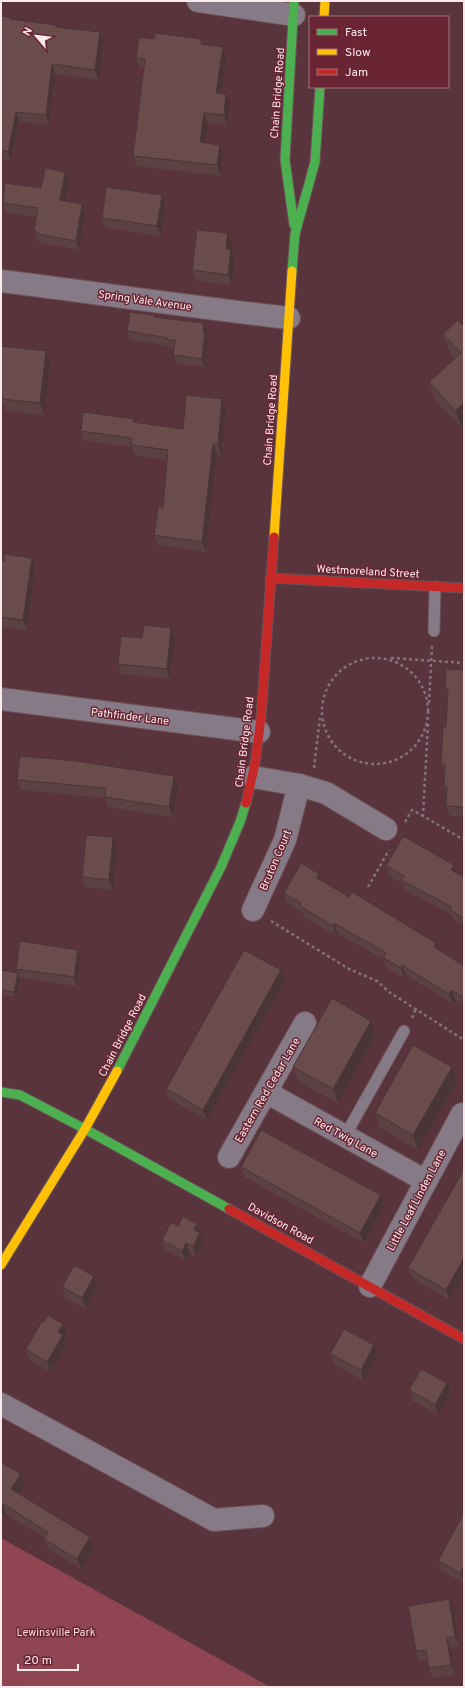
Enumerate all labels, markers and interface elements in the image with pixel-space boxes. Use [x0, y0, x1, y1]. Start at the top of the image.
north arrow [16, 16, 56, 56]
legend [309, 16, 449, 88]
text: N [20, 25, 36, 39]
text: Fast [345, 25, 367, 41]
text: Slow [345, 45, 371, 61]
street label: Chain Bridge Road [268, 47, 288, 139]
text: Jam [345, 65, 368, 81]
street label: Spring Vale Avenue [97, 287, 193, 315]
street label: Chain Bridge Road [261, 374, 281, 466]
street label: Westmoreland Street [316, 562, 420, 582]
street label: Chain Bridge Road [232, 696, 258, 788]
street label: Pathfinder Lane [90, 705, 170, 729]
street label: Bruton Court [257, 828, 295, 893]
street label: Chain Bridge Road [96, 992, 150, 1079]
street label: Eastern Red Cedar Lane [232, 1035, 304, 1146]
street label: Red Twig Lane [311, 1114, 380, 1161]
street label: Little Leaf Linden Lane [384, 1147, 450, 1254]
street label: Davidson Road [245, 1200, 316, 1248]
park label: Lewinsville Park [16, 1626, 96, 1640]
scale bar [18, 1646, 78, 1672]
text: 20 m [24, 1653, 52, 1669]

